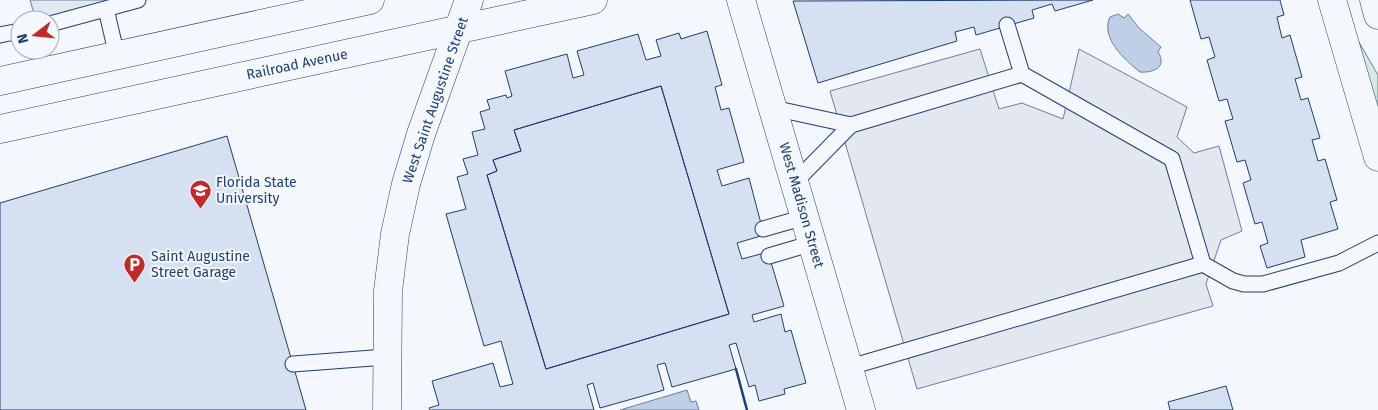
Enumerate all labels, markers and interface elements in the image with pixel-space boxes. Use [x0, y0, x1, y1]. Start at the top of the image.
north arrow [10, 10, 60, 60]
street label: West Saint Augustine Street [399, 14, 472, 186]
text: N [14, 32, 32, 45]
street label: Railroad Avenue [245, 45, 349, 84]
street label: West Madison Street [775, 140, 828, 271]
place label: Florida State University [216, 174, 297, 207]
school or university icon: Florida State University [188, 178, 212, 209]
place label: Saint Augustine Street Garage [151, 248, 250, 281]
parking icon: Saint Augustine Street Garage [123, 252, 147, 283]

